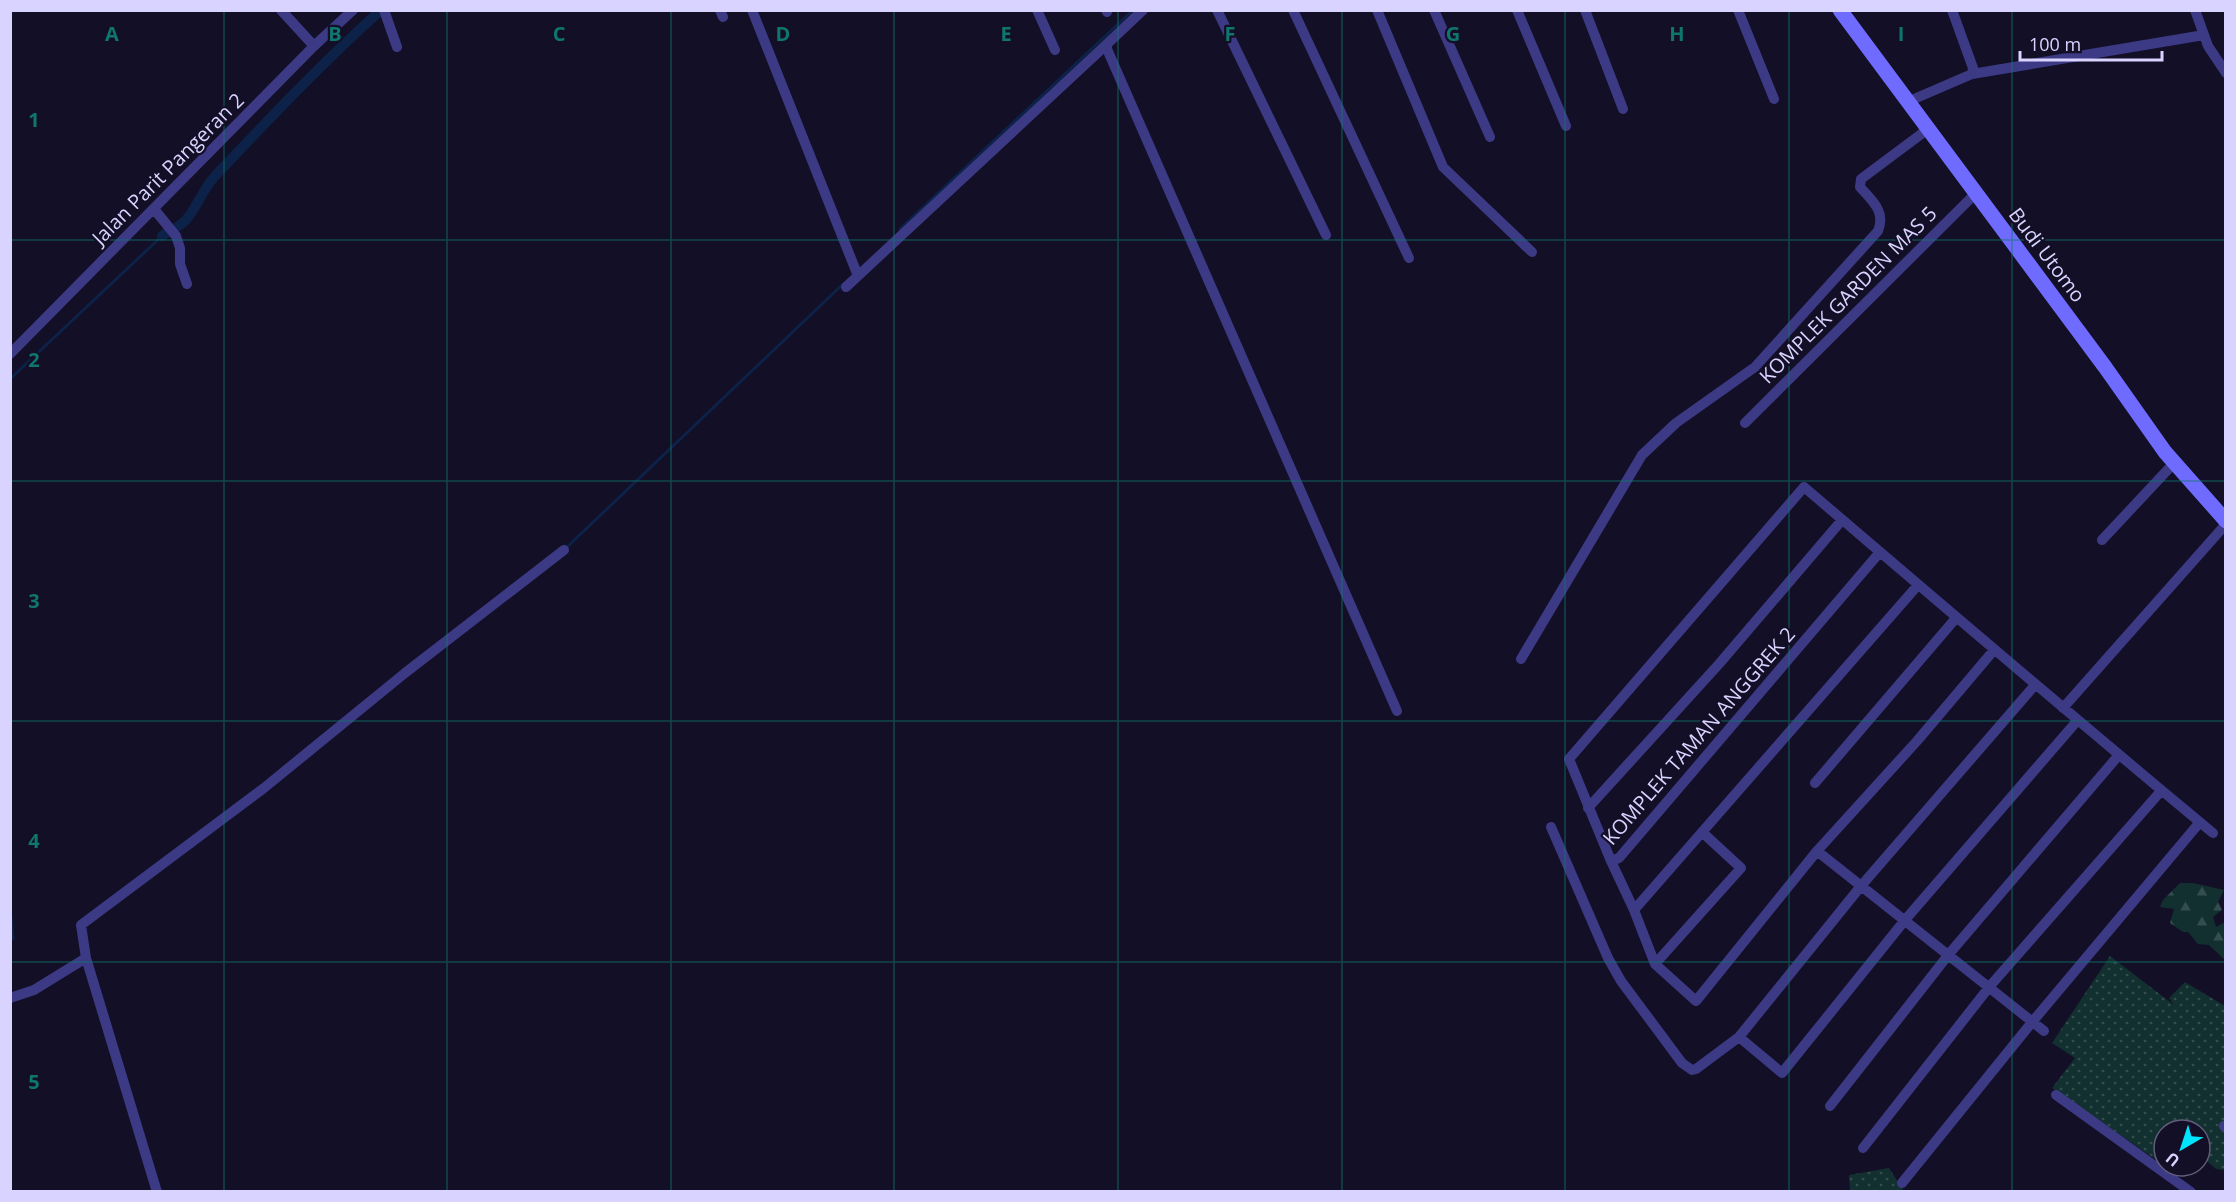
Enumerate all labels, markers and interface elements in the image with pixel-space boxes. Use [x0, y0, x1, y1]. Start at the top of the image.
text: A [105, 20, 119, 47]
text: B [328, 20, 342, 47]
text: C [553, 20, 566, 47]
text: D [776, 20, 790, 47]
text: E [1000, 20, 1012, 47]
text: F [1225, 20, 1235, 47]
text: G [1446, 20, 1460, 47]
text: H [1669, 20, 1685, 47]
text: I [1898, 20, 1904, 47]
scale bar [2020, 24, 2162, 62]
text: 100 m [2029, 32, 2081, 56]
street label: Jalan Parit Pangeran 2 [84, 87, 249, 252]
text: 1 [28, 106, 40, 133]
street label: KOMPLEK GARDEN MAS 5 [1753, 200, 1942, 389]
street label: Budi Utomo [2003, 202, 2092, 308]
text: 2 [28, 346, 40, 373]
text: 3 [28, 587, 40, 614]
street label: KOMPLEK TAMAN ANGGREK 2 [1596, 621, 1801, 850]
text: 4 [28, 827, 40, 854]
text: 5 [28, 1068, 40, 1095]
north arrow [2152, 1118, 2212, 1178]
text: U [2161, 1147, 2184, 1172]

